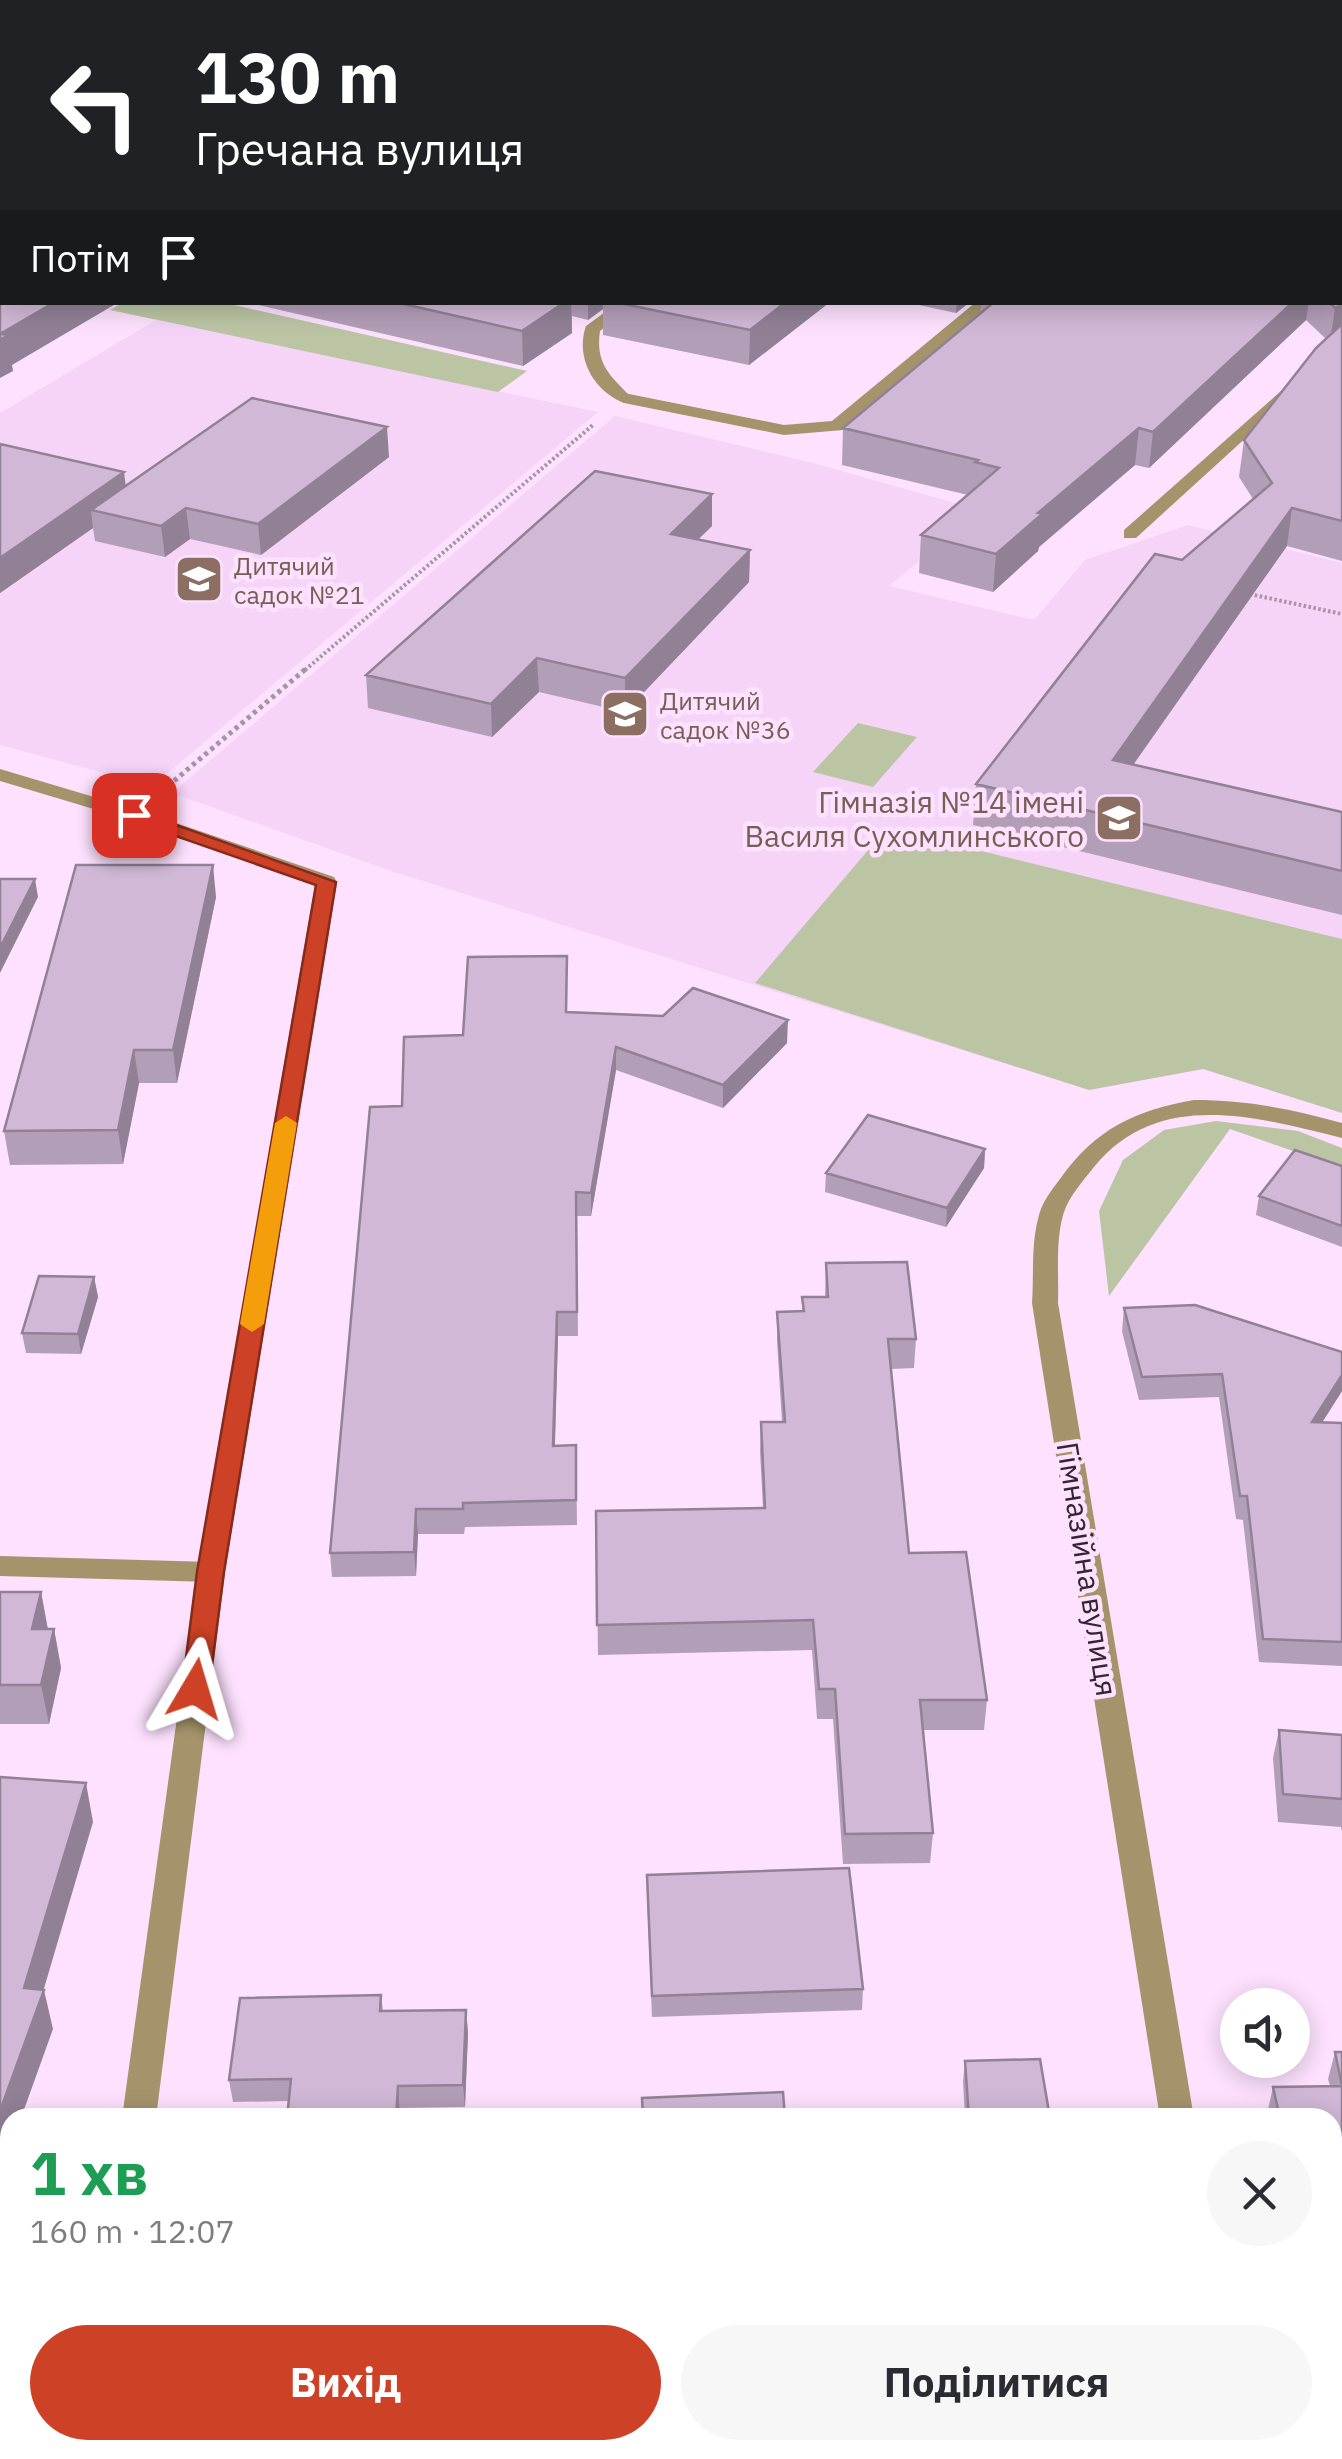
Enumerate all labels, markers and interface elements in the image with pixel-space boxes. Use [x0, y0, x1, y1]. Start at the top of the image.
text: 130 m [195, 31, 400, 122]
icon: left [30, 40, 160, 170]
text: Гречана вулиця [195, 119, 524, 177]
icon: arrive [151, 230, 206, 285]
text: Потім [30, 233, 131, 282]
place label: Дитячий садок №21 [234, 549, 365, 611]
school or university icon: Дитячий садок №21 [173, 553, 225, 605]
place label: Дитячий садок №36 [660, 684, 791, 746]
school or university icon: Дитячий садок №36 [599, 688, 651, 740]
pin [92, 773, 177, 858]
place label: Гімназія №14 імені Василя Сухомлинського [744, 782, 1084, 855]
icon: arrive [107, 788, 162, 843]
school or university icon: Гімназія №14 імені Василя Сухомлинського [1093, 792, 1145, 844]
street label: Гімназійна вулиця [1049, 1439, 1127, 1699]
position arrow [143, 1637, 247, 1741]
map controls [1220, 1988, 1310, 2078]
button: sound [1220, 1988, 1310, 2078]
text: 1 хв [30, 2133, 148, 2212]
button: close [1207, 2141, 1312, 2246]
text: 160 m · 12:07 [30, 2210, 235, 2252]
button: Вихід [30, 2325, 661, 2440]
button: Поділитися [681, 2325, 1312, 2440]

